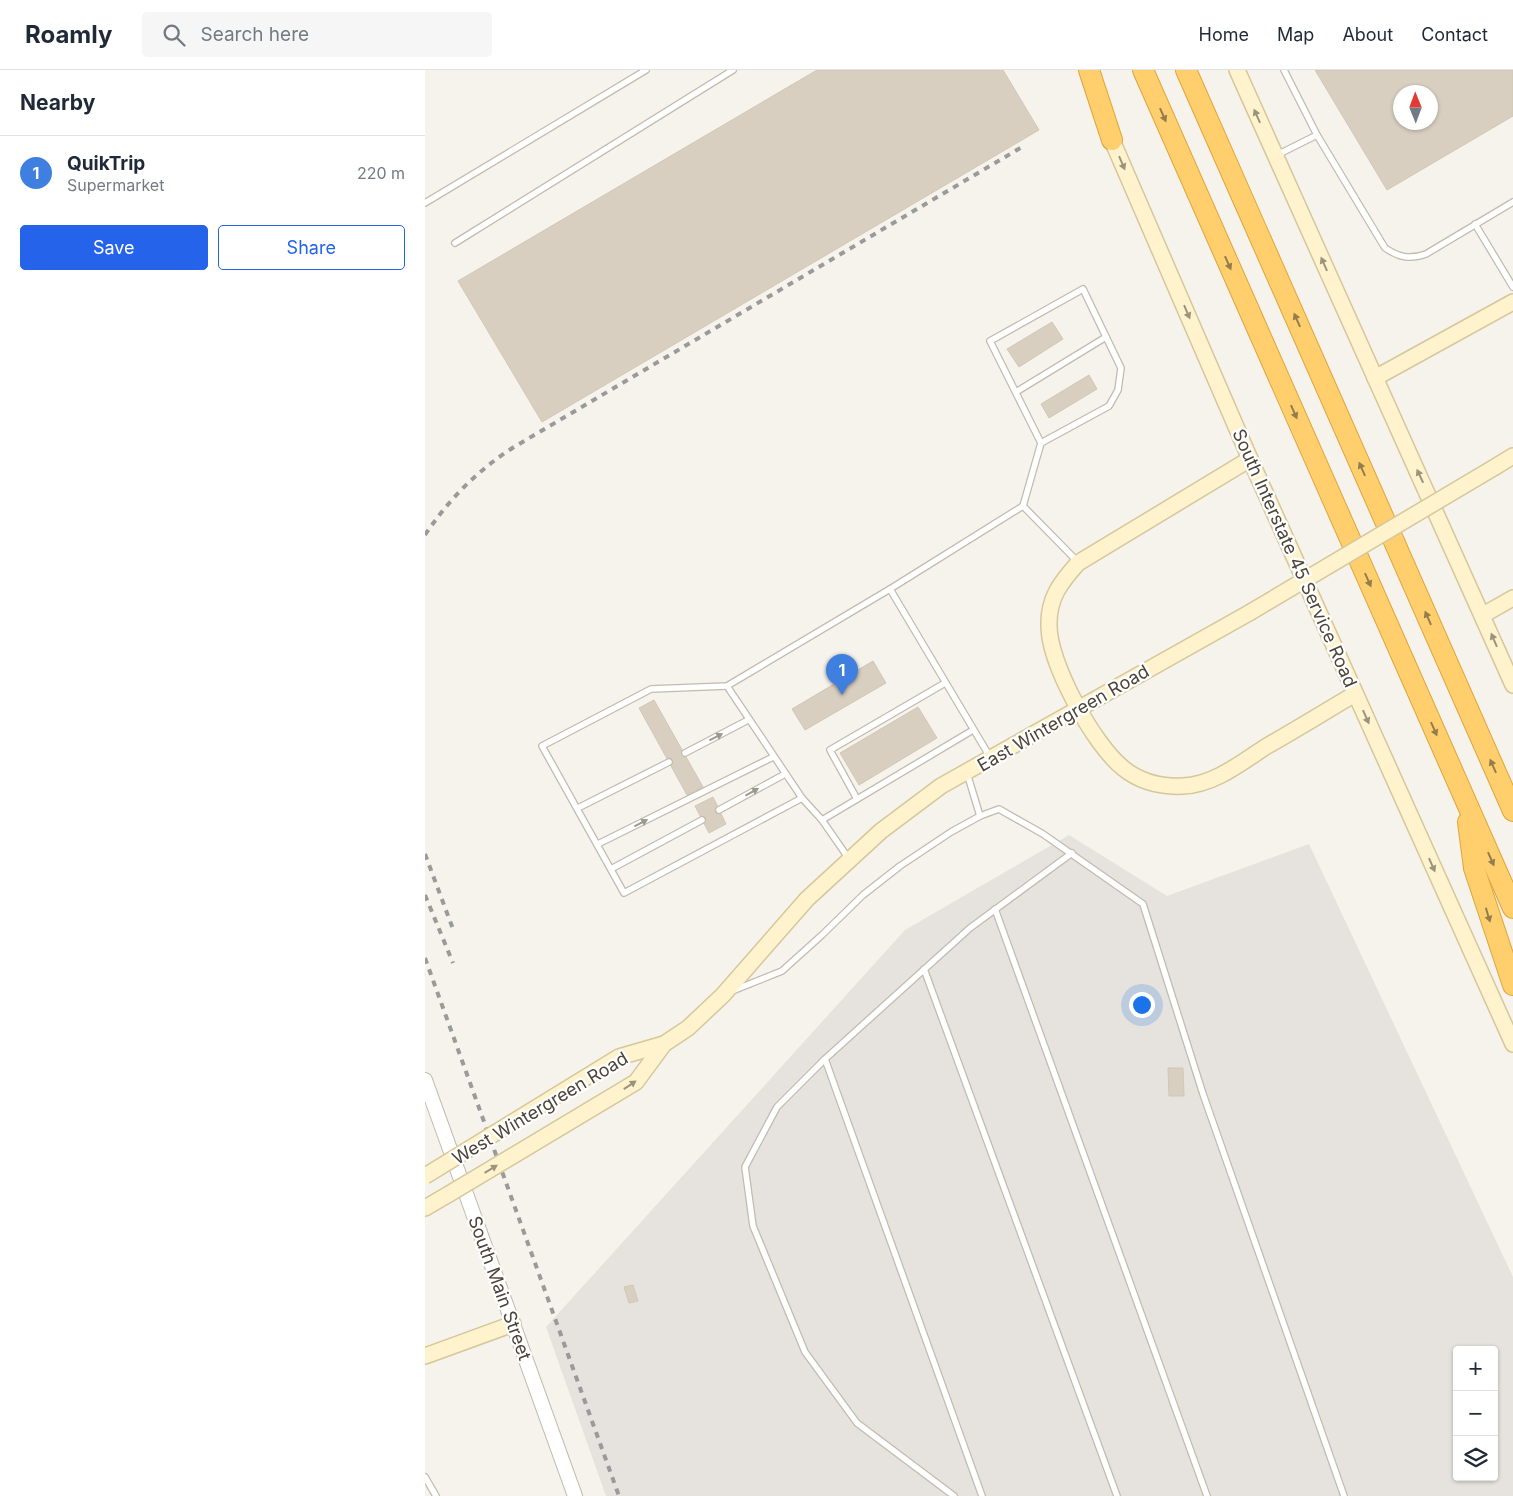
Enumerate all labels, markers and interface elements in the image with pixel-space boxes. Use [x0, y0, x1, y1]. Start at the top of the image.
search box [142, 12, 492, 57]
text: Roamly [25, 20, 112, 49]
icon: search [160, 21, 188, 49]
text: Search here [200, 23, 309, 46]
text: Home [1199, 24, 1249, 45]
text: Map [1277, 24, 1314, 45]
text: About [1342, 24, 1393, 45]
text: Contact [1421, 24, 1488, 45]
north arrow [1393, 85, 1438, 130]
text: Nearby [20, 90, 95, 115]
one-way arrow [1159, 108, 1167, 122]
one-way arrow [1253, 109, 1261, 123]
text: QuikTrip [67, 152, 145, 175]
one-way arrow [1118, 156, 1126, 170]
text: 1 [33, 163, 39, 183]
text: 220 m [357, 163, 405, 183]
text: Supermarket [67, 175, 164, 195]
button: Save [20, 225, 208, 270]
button: Share [218, 225, 405, 270]
one-way arrow [1225, 256, 1233, 270]
one-way arrow [1319, 257, 1327, 271]
one-way arrow [1183, 305, 1191, 319]
one-way arrow [1292, 313, 1300, 327]
one-way arrow [1291, 405, 1299, 419]
street label: South Interstate 45 Service Road [1228, 426, 1362, 690]
one-way arrow [1358, 462, 1366, 476]
one-way arrow [1415, 469, 1423, 483]
one-way arrow [1365, 573, 1373, 587]
one-way arrow [1423, 611, 1431, 625]
one-way arrow [1489, 633, 1497, 647]
pin: 1 [826, 654, 858, 695]
street label: East Wintergreen Road [974, 660, 1152, 776]
one-way arrow [1362, 710, 1370, 724]
one-way arrow [1430, 722, 1438, 736]
one-way arrow [709, 733, 724, 741]
one-way arrow [1489, 759, 1497, 773]
one-way arrow [745, 788, 760, 796]
one-way arrow [634, 819, 649, 827]
one-way arrow [1488, 852, 1496, 866]
one-way arrow [1429, 858, 1437, 872]
one-way arrow [1484, 908, 1492, 923]
your location [1129, 992, 1155, 1018]
street label: West Wintergreen Road [449, 1047, 631, 1169]
one-way arrow [623, 1080, 637, 1090]
one-way arrow [484, 1164, 497, 1173]
street label: South Main Street [464, 1213, 536, 1363]
map controls [1453, 1346, 1498, 1481]
button: + [1453, 1346, 1498, 1391]
button: − [1453, 1391, 1498, 1436]
button: layers [1453, 1436, 1498, 1481]

